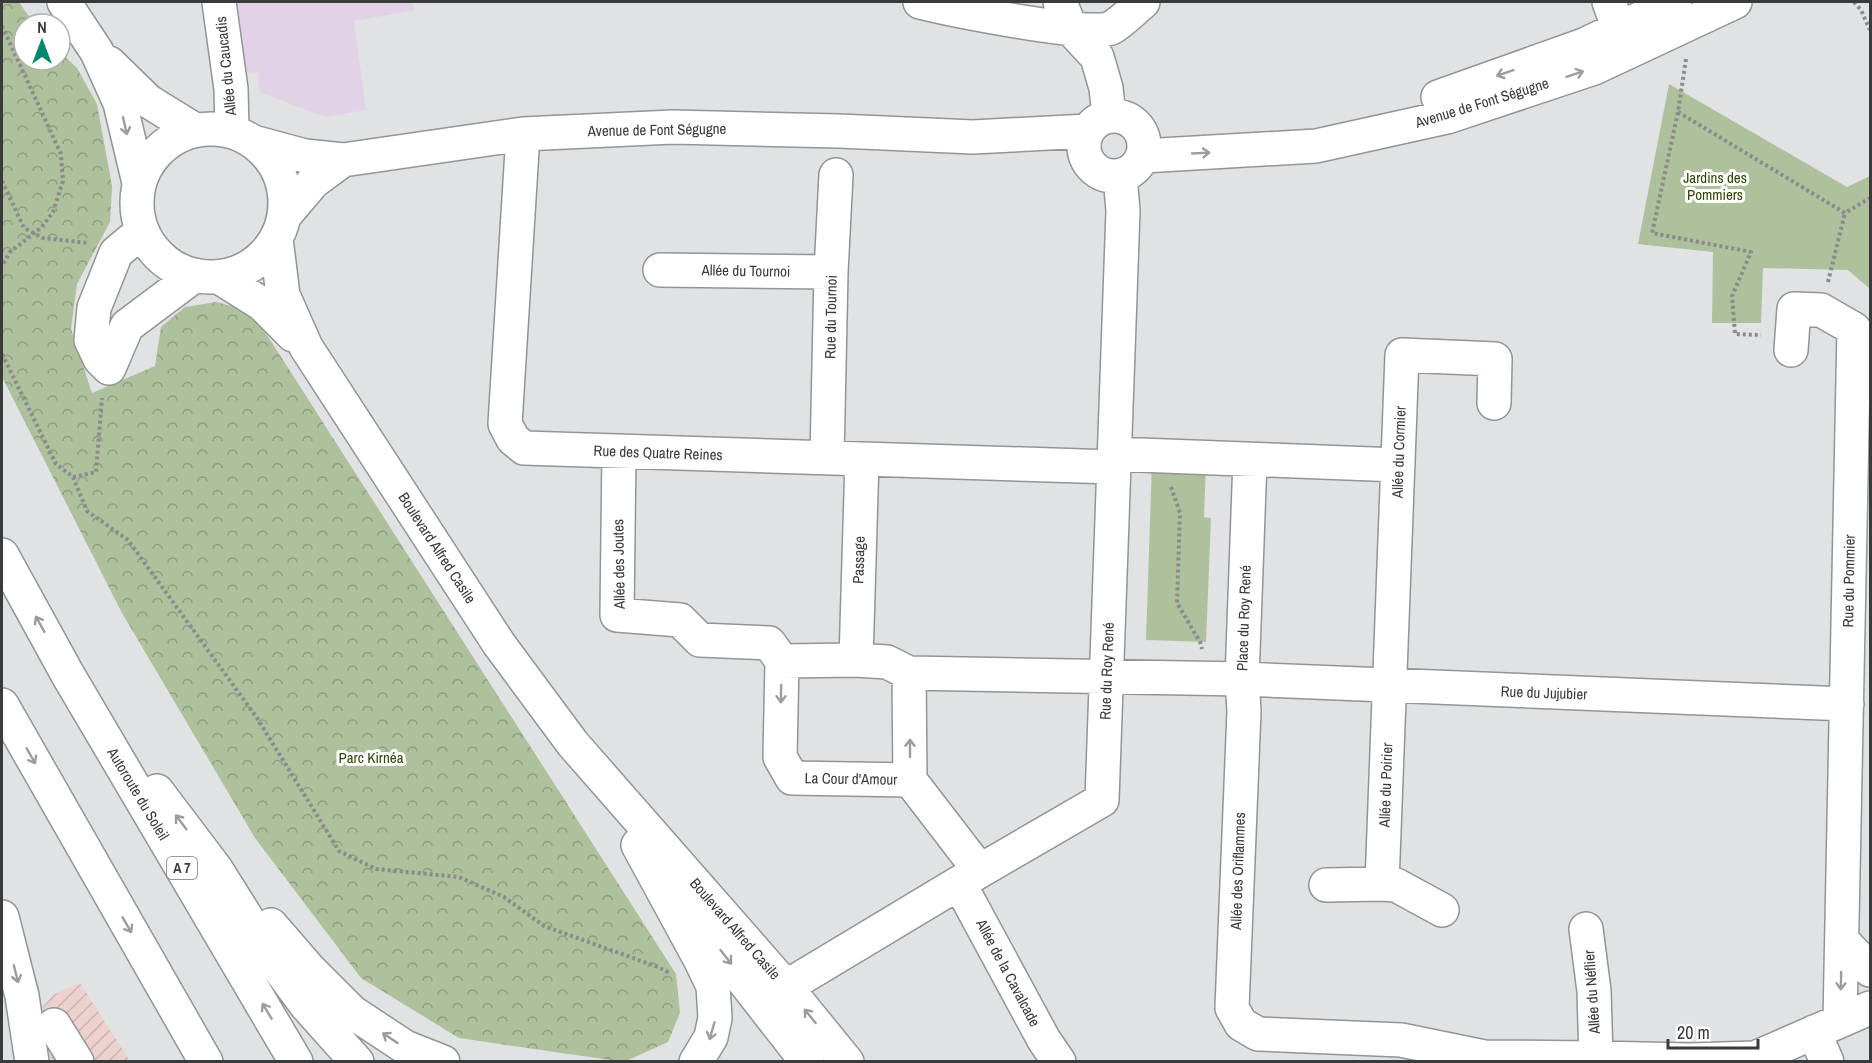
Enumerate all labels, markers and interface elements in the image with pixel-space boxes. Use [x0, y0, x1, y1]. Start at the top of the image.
north arrow [12, 12, 72, 72]
street label: Allée du Caucadis [210, 15, 241, 118]
text: N [37, 16, 47, 38]
one-way arrow [1496, 68, 1515, 79]
one-way arrow [1565, 68, 1584, 79]
street label: Avenue de Font Ségugne [1411, 72, 1551, 133]
one-way arrow [120, 116, 132, 135]
street label: Avenue de Font Ségugne [586, 118, 727, 141]
one-way arrow [1191, 147, 1211, 158]
park label: Jardins des Pommiers [1683, 167, 1747, 205]
street label: Allée du Tournoi [700, 259, 791, 282]
street label: Rue du Tournoi [819, 275, 842, 359]
street label: Allée du Cormier [1386, 406, 1411, 499]
street label: Rue des Quatre Reines [593, 440, 723, 465]
street label: Boulevard Alfred Casile [394, 488, 481, 607]
street label: Allée des Joutes [607, 519, 630, 610]
street label: Rue du Pommier [1837, 534, 1860, 628]
street label: Passage [847, 536, 870, 584]
street label: Place du Roy René [1231, 565, 1256, 671]
one-way arrow [34, 616, 46, 633]
street label: Rue du Roy René [1094, 622, 1119, 720]
street label: Rue du Jujubier [1500, 680, 1588, 705]
one-way arrow [775, 683, 787, 703]
one-way arrow [904, 738, 916, 758]
street label: Allée du Poirier [1373, 742, 1397, 829]
street label: Autoroute du Soleil [102, 743, 174, 844]
one-way arrow [25, 747, 37, 764]
park label: Parc Kirnéa [339, 747, 404, 768]
street label: La Cour d'Amour [805, 767, 897, 790]
street label: Allée des Oriflammes [1225, 812, 1250, 931]
one-way arrow [175, 814, 188, 830]
road number: A 7 [167, 857, 197, 879]
street label: Boulevard Alfred Casile [685, 873, 786, 984]
street label: Allée de la Cavalcade [971, 914, 1046, 1030]
one-way arrow [122, 916, 134, 933]
one-way arrow [719, 949, 732, 965]
street label: Allée du Néflier [1578, 949, 1605, 1036]
one-way arrow [11, 964, 22, 983]
one-way arrow [1835, 970, 1847, 990]
one-way arrow [260, 1003, 272, 1020]
one-way arrow [803, 1009, 817, 1024]
scale bar [1668, 1012, 1758, 1050]
text: 20 m [1677, 1020, 1710, 1045]
one-way arrow [706, 1021, 717, 1040]
one-way arrow [382, 1031, 399, 1044]

